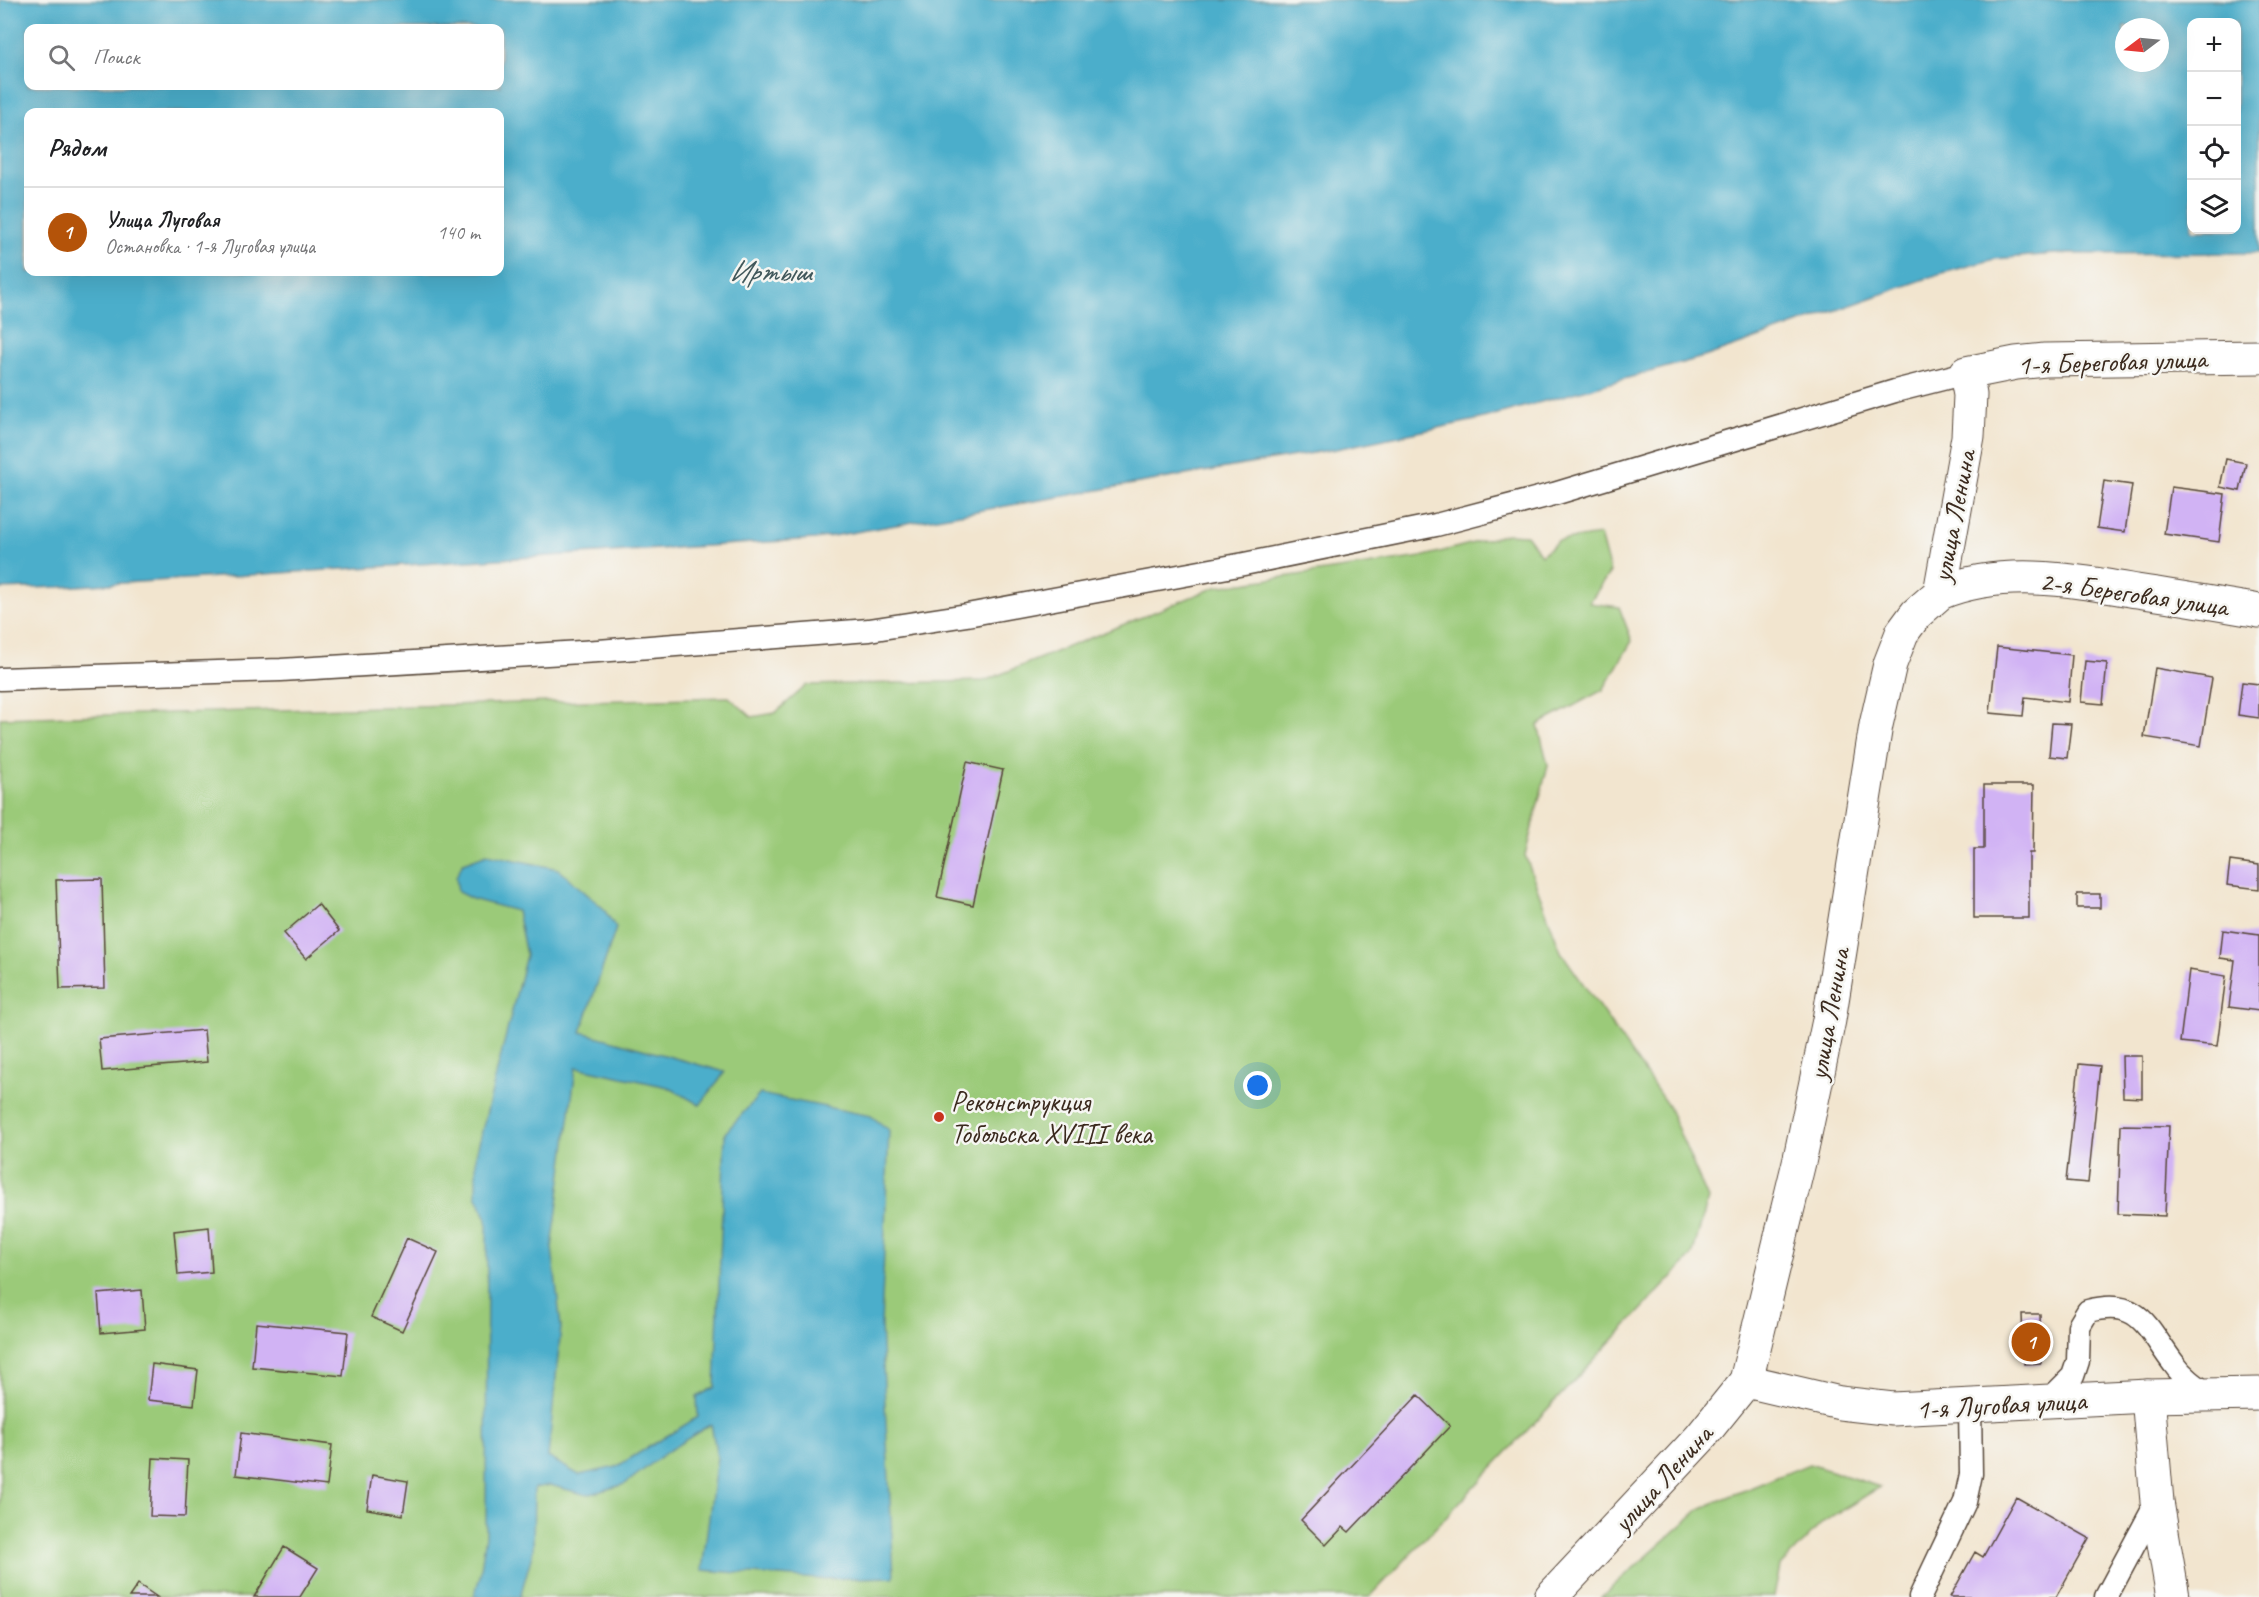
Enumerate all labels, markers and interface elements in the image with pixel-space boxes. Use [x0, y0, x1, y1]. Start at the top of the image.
north arrow [2115, 18, 2169, 72]
map controls [2187, 18, 2241, 234]
button: + [2187, 18, 2241, 72]
search box [24, 24, 504, 90]
icon: search [45, 41, 78, 74]
text: Поиск [93, 43, 139, 71]
button: − [2187, 72, 2241, 126]
button: locate [2187, 126, 2241, 180]
text: Рядом [48, 131, 106, 164]
button: layers [2187, 180, 2241, 234]
text: Улица Луговая [105, 206, 219, 234]
text: 1 [63, 220, 72, 245]
text: 140 m [437, 220, 480, 245]
text: Остановка · 1-я Луговая улица [105, 234, 315, 259]
water label: Иртыш [729, 252, 813, 290]
street label: 1-я Береговая улица [2017, 341, 2210, 382]
street label: улица Ленина [1923, 445, 1984, 587]
street label: 2-я Береговая улица [2038, 563, 2233, 624]
street label: улица Ленина [1799, 943, 1858, 1085]
your location [1243, 1071, 1272, 1100]
place label: Реконструкция Тобольска XVIII века [951, 1084, 1154, 1151]
marker: Реконструкция Тобольска XVIII века [932, 1110, 946, 1124]
pin: 1 [2012, 1320, 2050, 1364]
street label: 1-я Луговая улица [1915, 1382, 2089, 1426]
street label: улица Ленина [1603, 1415, 1722, 1541]

